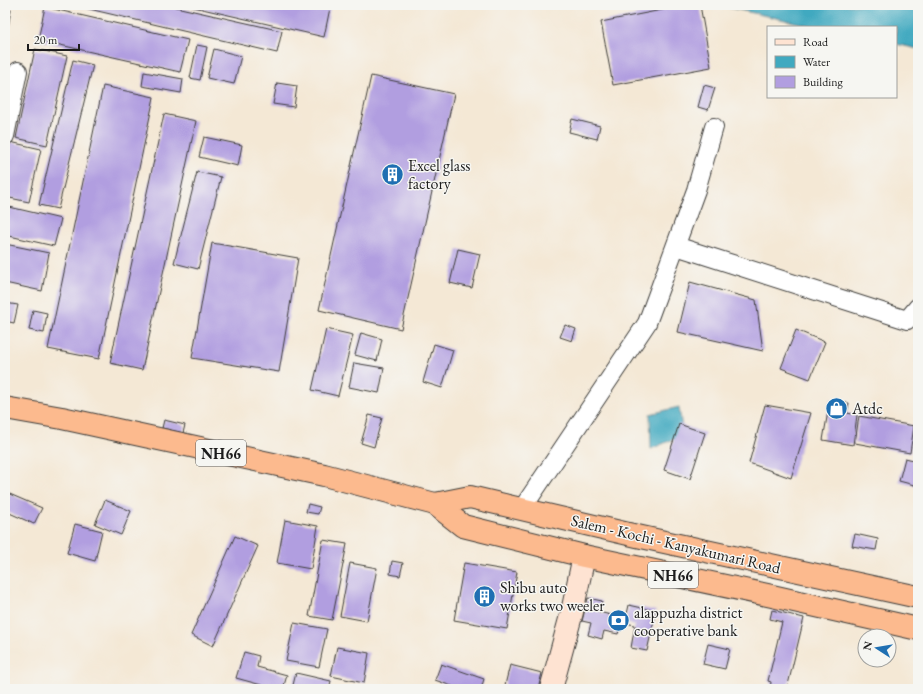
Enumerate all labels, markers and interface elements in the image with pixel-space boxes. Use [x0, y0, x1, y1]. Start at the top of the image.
scale bar [28, 26, 79, 52]
legend [767, 26, 897, 98]
text: 20 m [34, 32, 58, 48]
text: Road [803, 34, 829, 50]
text: Water [803, 54, 830, 70]
text: Building [803, 74, 844, 90]
place label: Excel glass factory [408, 155, 471, 194]
building icon: Excel glass factory [379, 161, 405, 187]
shop icon: Atdc [823, 395, 849, 421]
place label: Atdc [851, 398, 883, 419]
road number: NH66 [196, 440, 246, 466]
street label: Salem - Kochi - Kanyakumari Road [569, 510, 784, 579]
road number: NH66 [648, 562, 698, 588]
place label: Shibu auto works two weeler [500, 577, 605, 616]
building icon: Shibu auto works two weeler [472, 583, 498, 609]
place label: alappuzha district cooperative bank [634, 602, 743, 641]
bank icon: alappuzha district cooperative bank [606, 608, 632, 634]
north arrow [857, 628, 897, 668]
text: N [859, 640, 875, 652]

